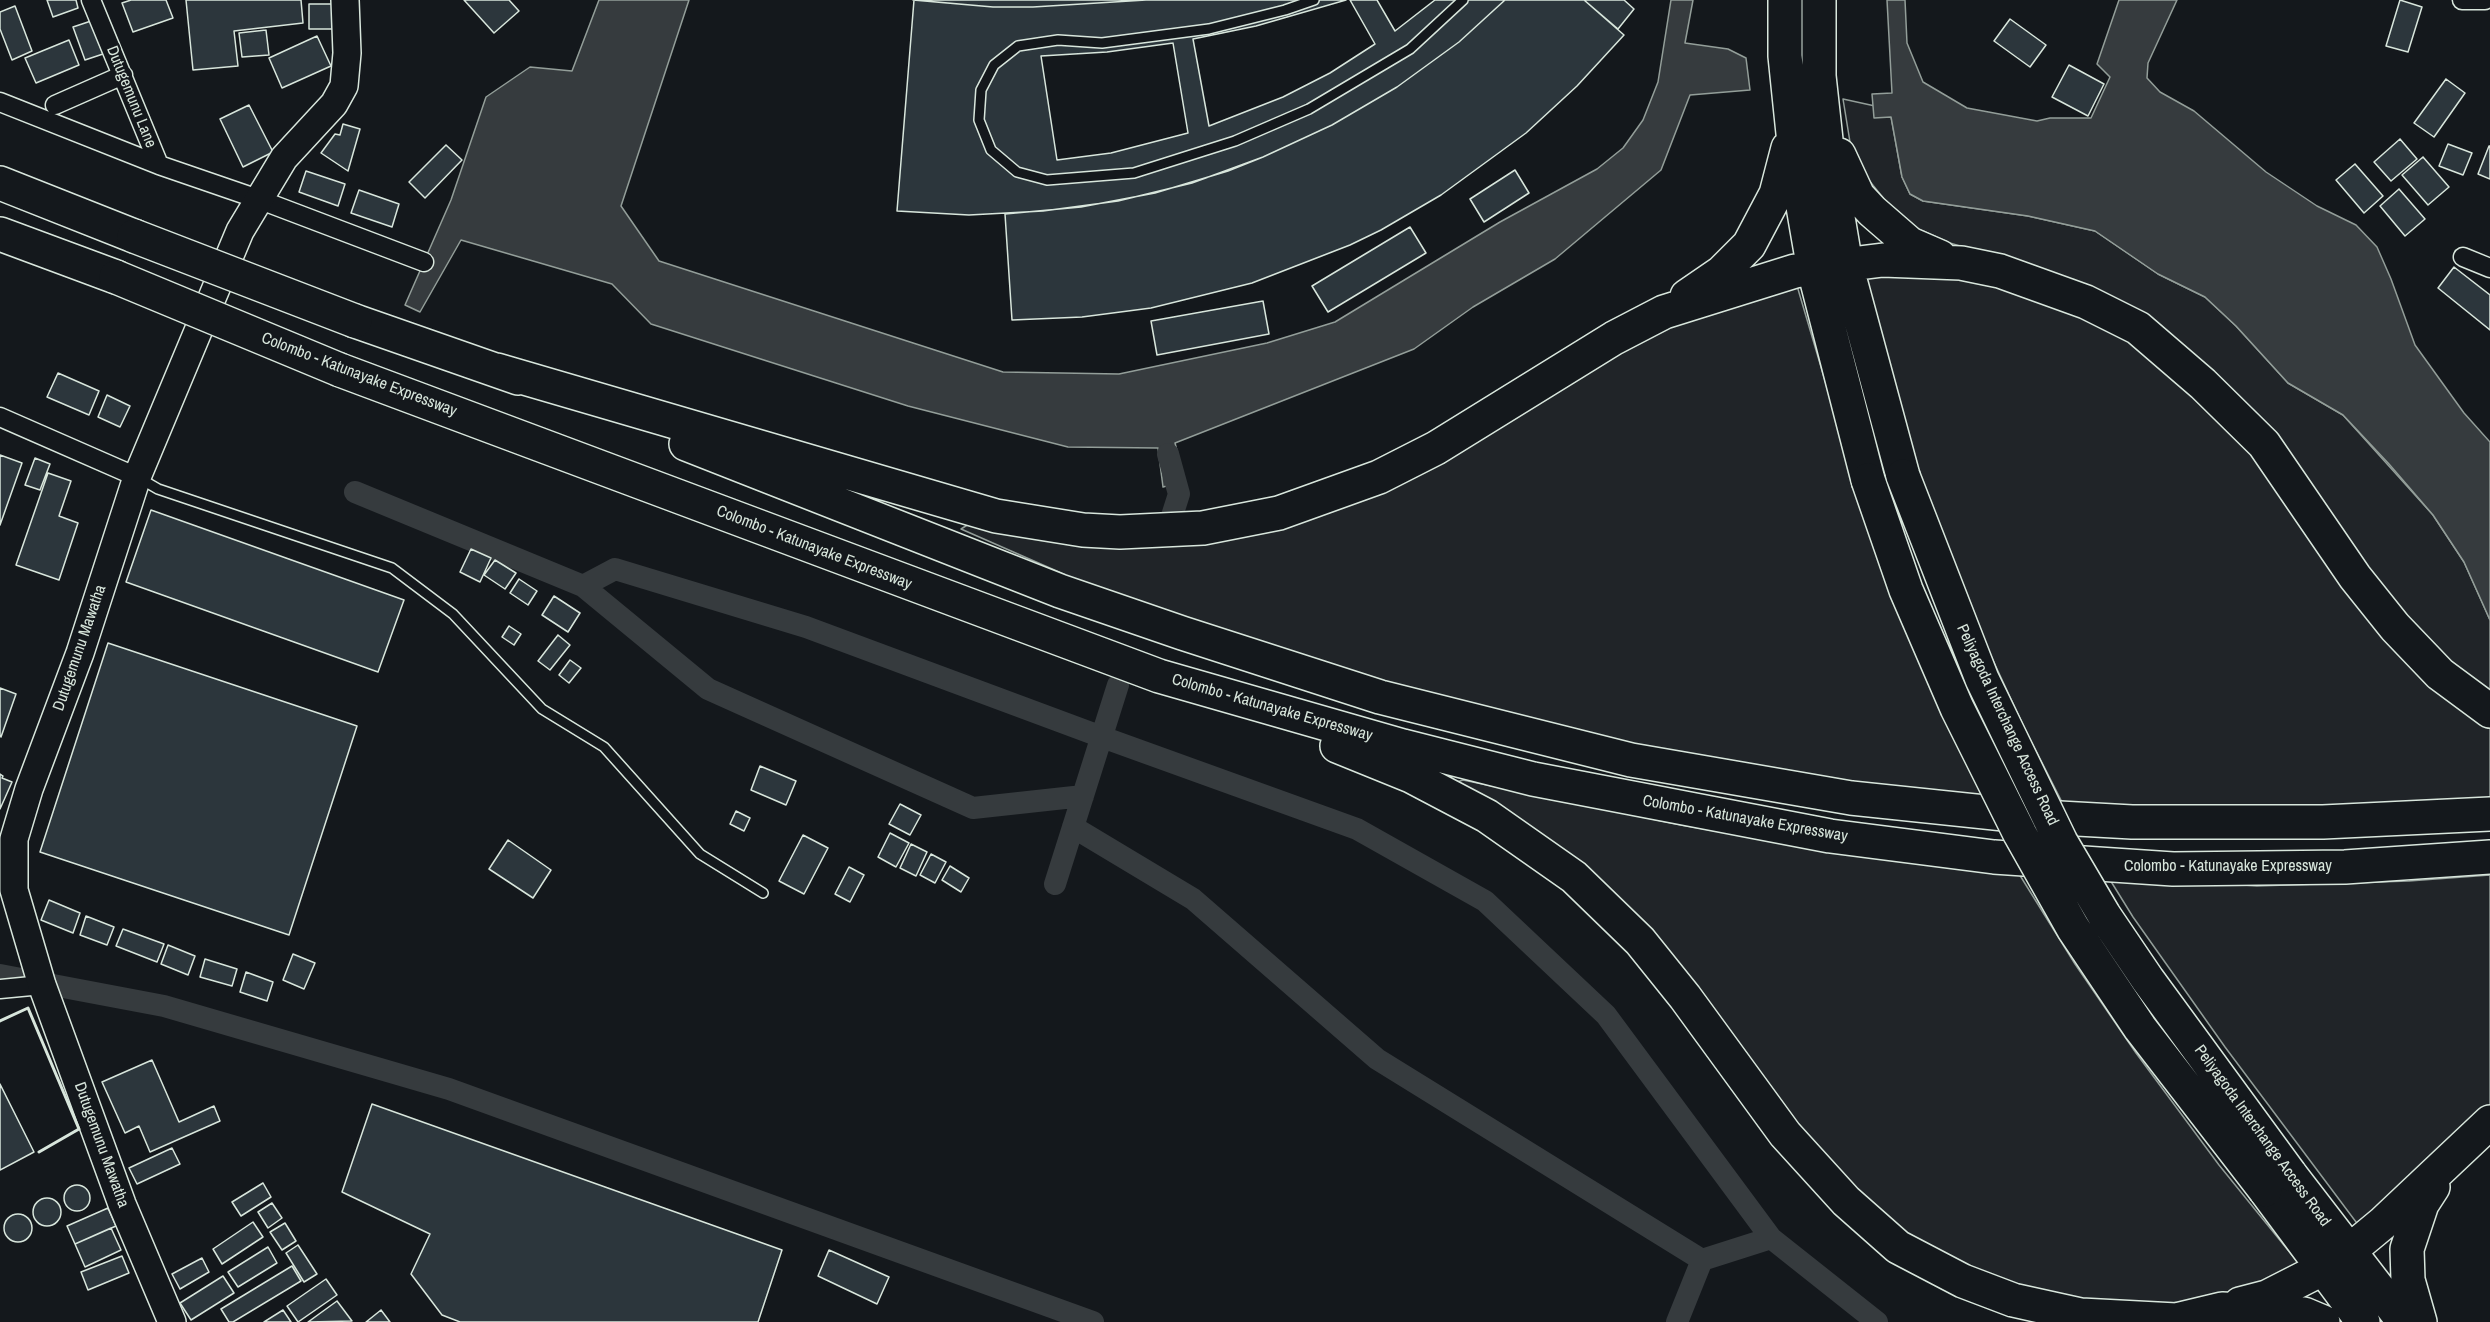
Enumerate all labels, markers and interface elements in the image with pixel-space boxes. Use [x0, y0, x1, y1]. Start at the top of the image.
street label: Dutugemunu Lane [102, 43, 160, 151]
street label: Colombo - Katunayake Expressway [259, 329, 459, 421]
street label: Colombo - Katunayake Expressway [714, 502, 914, 594]
street label: Dutugemunu Mawatha [49, 582, 111, 714]
street label: Peliyagoda Interchange Access Road [1952, 621, 2062, 829]
street label: Colombo - Katunayake Expressway [1169, 670, 1375, 746]
street label: Colombo - Katunayake Expressway [1641, 792, 1849, 846]
street label: Colombo - Katunayake Expressway [2124, 857, 2332, 877]
street label: Peliyagoda Interchange Access Road [2190, 1042, 2334, 1230]
street label: Dutugemunu Mawatha [69, 1080, 133, 1210]

